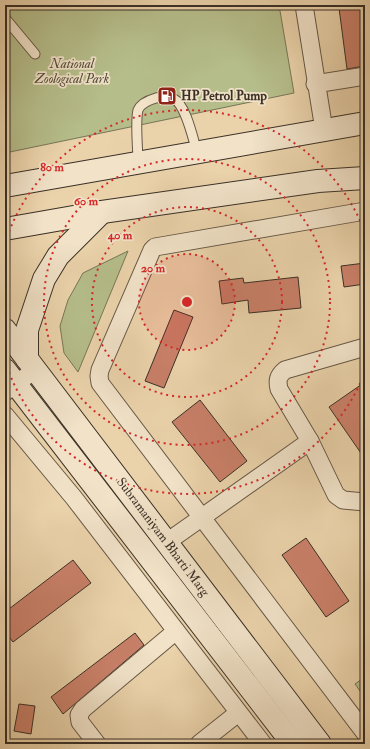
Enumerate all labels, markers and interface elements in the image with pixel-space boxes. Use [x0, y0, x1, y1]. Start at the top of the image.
park label: National Zoological Park [34, 56, 109, 87]
fuel station icon: HP Petrol Pump [156, 85, 178, 107]
place label: HP Petrol Pump [181, 88, 267, 105]
text: 80 m [40, 160, 64, 175]
text: 60 m [74, 194, 99, 209]
text: 40 m [107, 228, 133, 243]
text: 20 m [141, 261, 166, 276]
centre of rings [180, 295, 194, 309]
street label: Subramaniyam Bharti Marg [112, 474, 213, 601]

